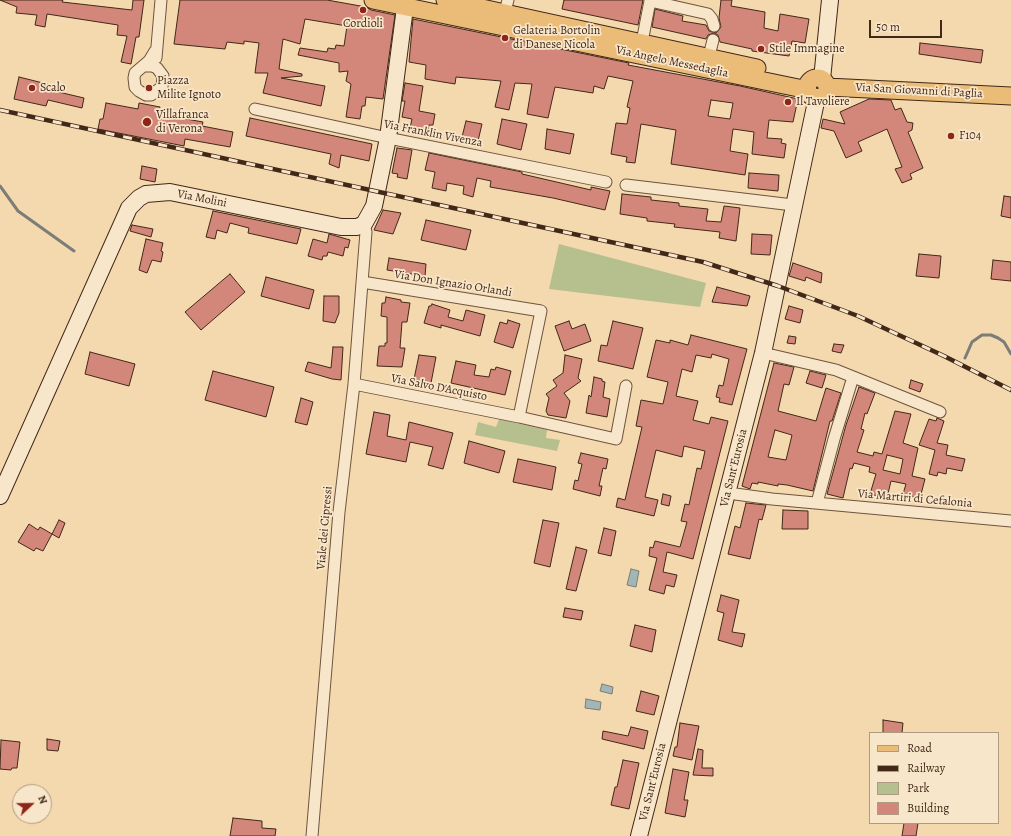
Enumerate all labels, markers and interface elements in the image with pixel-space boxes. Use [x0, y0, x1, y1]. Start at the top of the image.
marker: Cordioli [358, 5, 368, 15]
scale bar [871, 12, 944, 38]
place label: Cordioli [343, 17, 383, 31]
text: 50 m [876, 19, 900, 35]
place label: Gelateria Bortolin di Danese Nicola [513, 24, 600, 52]
marker: Gelateria Bortolin di Danese Nicola [500, 33, 510, 43]
place label: Stile Immagine [769, 42, 845, 56]
street label: Via Angelo Messedaglia [615, 43, 729, 81]
marker: Stile Immagine [756, 44, 766, 54]
place label: Piazza Milite Ignoto [157, 74, 221, 102]
street label: Via San Giovanni di Paglia [855, 80, 983, 102]
place label: Scalo [40, 81, 66, 95]
marker: Scalo [27, 83, 37, 93]
marker: Piazza Milite Ignoto [144, 83, 154, 93]
place label: Il Tavoliere [796, 95, 850, 109]
marker: Il Tavoliere [783, 97, 793, 107]
place label: Villafranca di Verona [156, 108, 209, 136]
marker: Villafranca di Verona [141, 116, 153, 128]
street label: Via Franklin Vivenza [382, 117, 484, 151]
place label: F104 [959, 129, 981, 143]
marker: F104 [946, 131, 956, 141]
street label: Via Molini [176, 187, 228, 211]
street label: Via Don Ignazio Orlandi [393, 268, 513, 300]
street label: Via Salvo D'Acquisto [390, 372, 488, 404]
street label: Via Sant'Eurosia [717, 427, 751, 509]
street label: Viale dei Cipressi [314, 486, 336, 570]
street label: Via Martiri di Cefalonia [857, 487, 973, 511]
legend [869, 732, 999, 824]
text: Road [907, 740, 932, 756]
street label: Via Sant'Eurosia [636, 741, 670, 823]
text: Railway [907, 760, 945, 776]
text: Park [907, 780, 930, 796]
north arrow [12, 784, 52, 824]
text: N [34, 793, 51, 806]
text: Building [907, 800, 949, 816]

